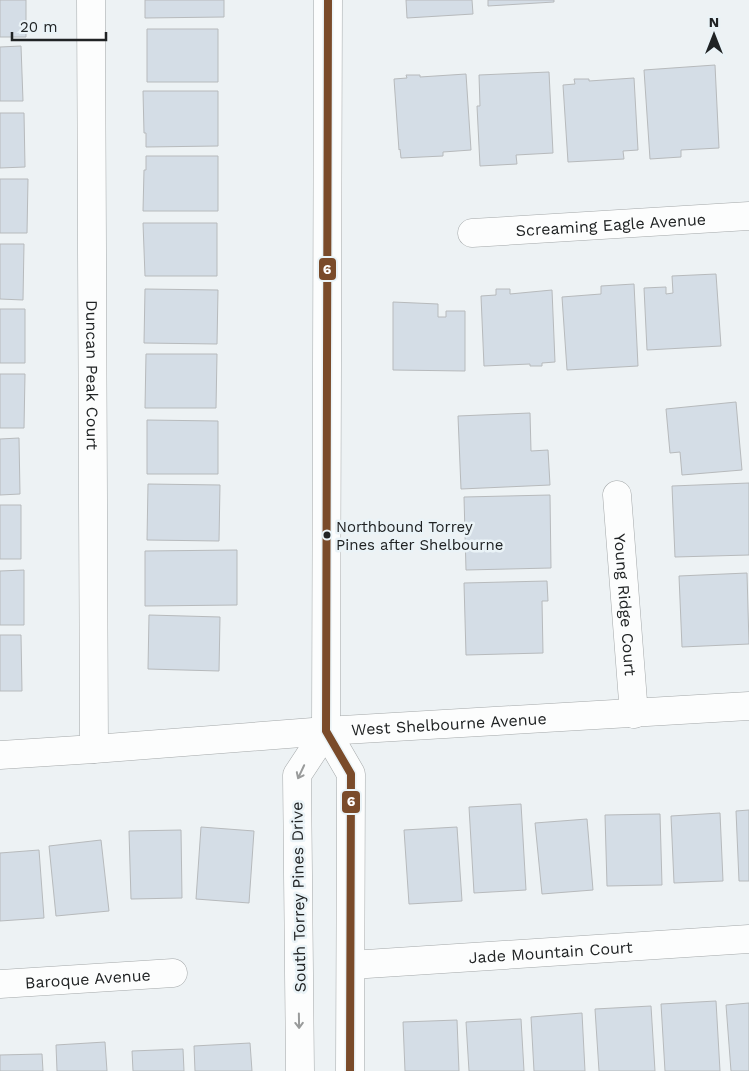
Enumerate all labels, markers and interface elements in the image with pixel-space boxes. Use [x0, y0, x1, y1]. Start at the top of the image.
scale bar [12, 10, 106, 42]
north arrow [689, 10, 739, 60]
text: N [709, 14, 719, 30]
text: 20 m [20, 18, 58, 36]
street label: Screaming Eagle Avenue [515, 210, 706, 240]
line badge: 6 [318, 257, 337, 281]
text: 6 [323, 261, 332, 277]
street label: Duncan Peak Court [82, 300, 102, 450]
place label: Northbound Torrey Pines after Shelbourne [336, 518, 503, 554]
marker: Northbound Torrey Pines after Shelbourne [322, 530, 332, 540]
street label: Young Ridge Court [610, 533, 640, 677]
street label: West Shelbourne Avenue [351, 709, 547, 739]
one-way arrow [295, 764, 305, 779]
line badge: 6 [341, 790, 361, 814]
text: 6 [347, 793, 356, 809]
street label: South Torrey Pines Drive [287, 802, 310, 992]
street label: Jade Mountain Court [468, 938, 633, 967]
street label: Baroque Avenue [24, 965, 151, 992]
one-way arrow [294, 1012, 304, 1029]

